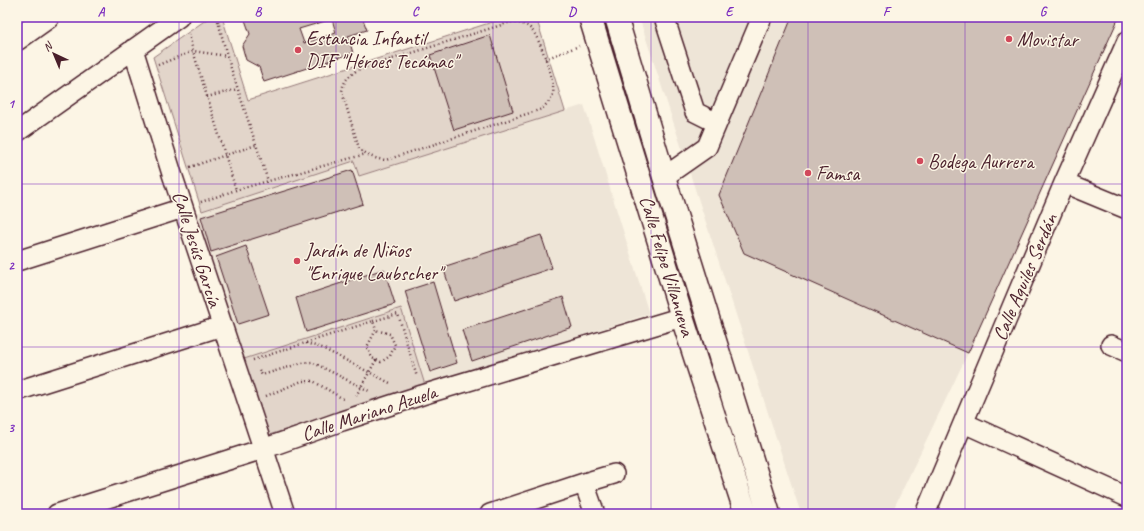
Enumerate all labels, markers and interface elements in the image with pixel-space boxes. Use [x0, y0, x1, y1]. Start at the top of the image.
text: A [98, 4, 106, 20]
text: B [255, 4, 263, 20]
text: C [412, 4, 420, 20]
text: D [568, 4, 577, 20]
text: E [726, 4, 735, 20]
text: F [883, 4, 892, 20]
text: G [1040, 4, 1048, 20]
place label: Estancia Infantil DIF "Héroes Tecámac" [306, 26, 462, 74]
place label: Movistar [1017, 27, 1080, 52]
north arrow [34, 34, 74, 74]
marker: Movistar [1004, 34, 1014, 44]
text: N [40, 38, 56, 54]
marker: Estancia Infantil DIF "Héroes Tecámac" [293, 45, 303, 55]
text: 1 [8, 96, 16, 112]
place label: Bodega Aurrera [928, 149, 1035, 174]
marker: Bodega Aurrera [915, 156, 925, 166]
place label: Famsa [816, 161, 861, 186]
marker: Famsa [803, 168, 813, 178]
street label: Calle Jesús García [167, 188, 228, 311]
street label: Calle Felipe Villanueva [634, 193, 701, 340]
street label: Calle Aquiles Serdán [987, 209, 1063, 344]
place label: Jardín de Niños "Enrique Laubscher" [304, 238, 446, 286]
marker: Jardín de Niños "Enrique Laubscher" [292, 256, 302, 266]
text: 2 [8, 258, 15, 274]
street label: Calle Mariano Azuela [298, 379, 441, 447]
text: 3 [8, 420, 15, 436]

